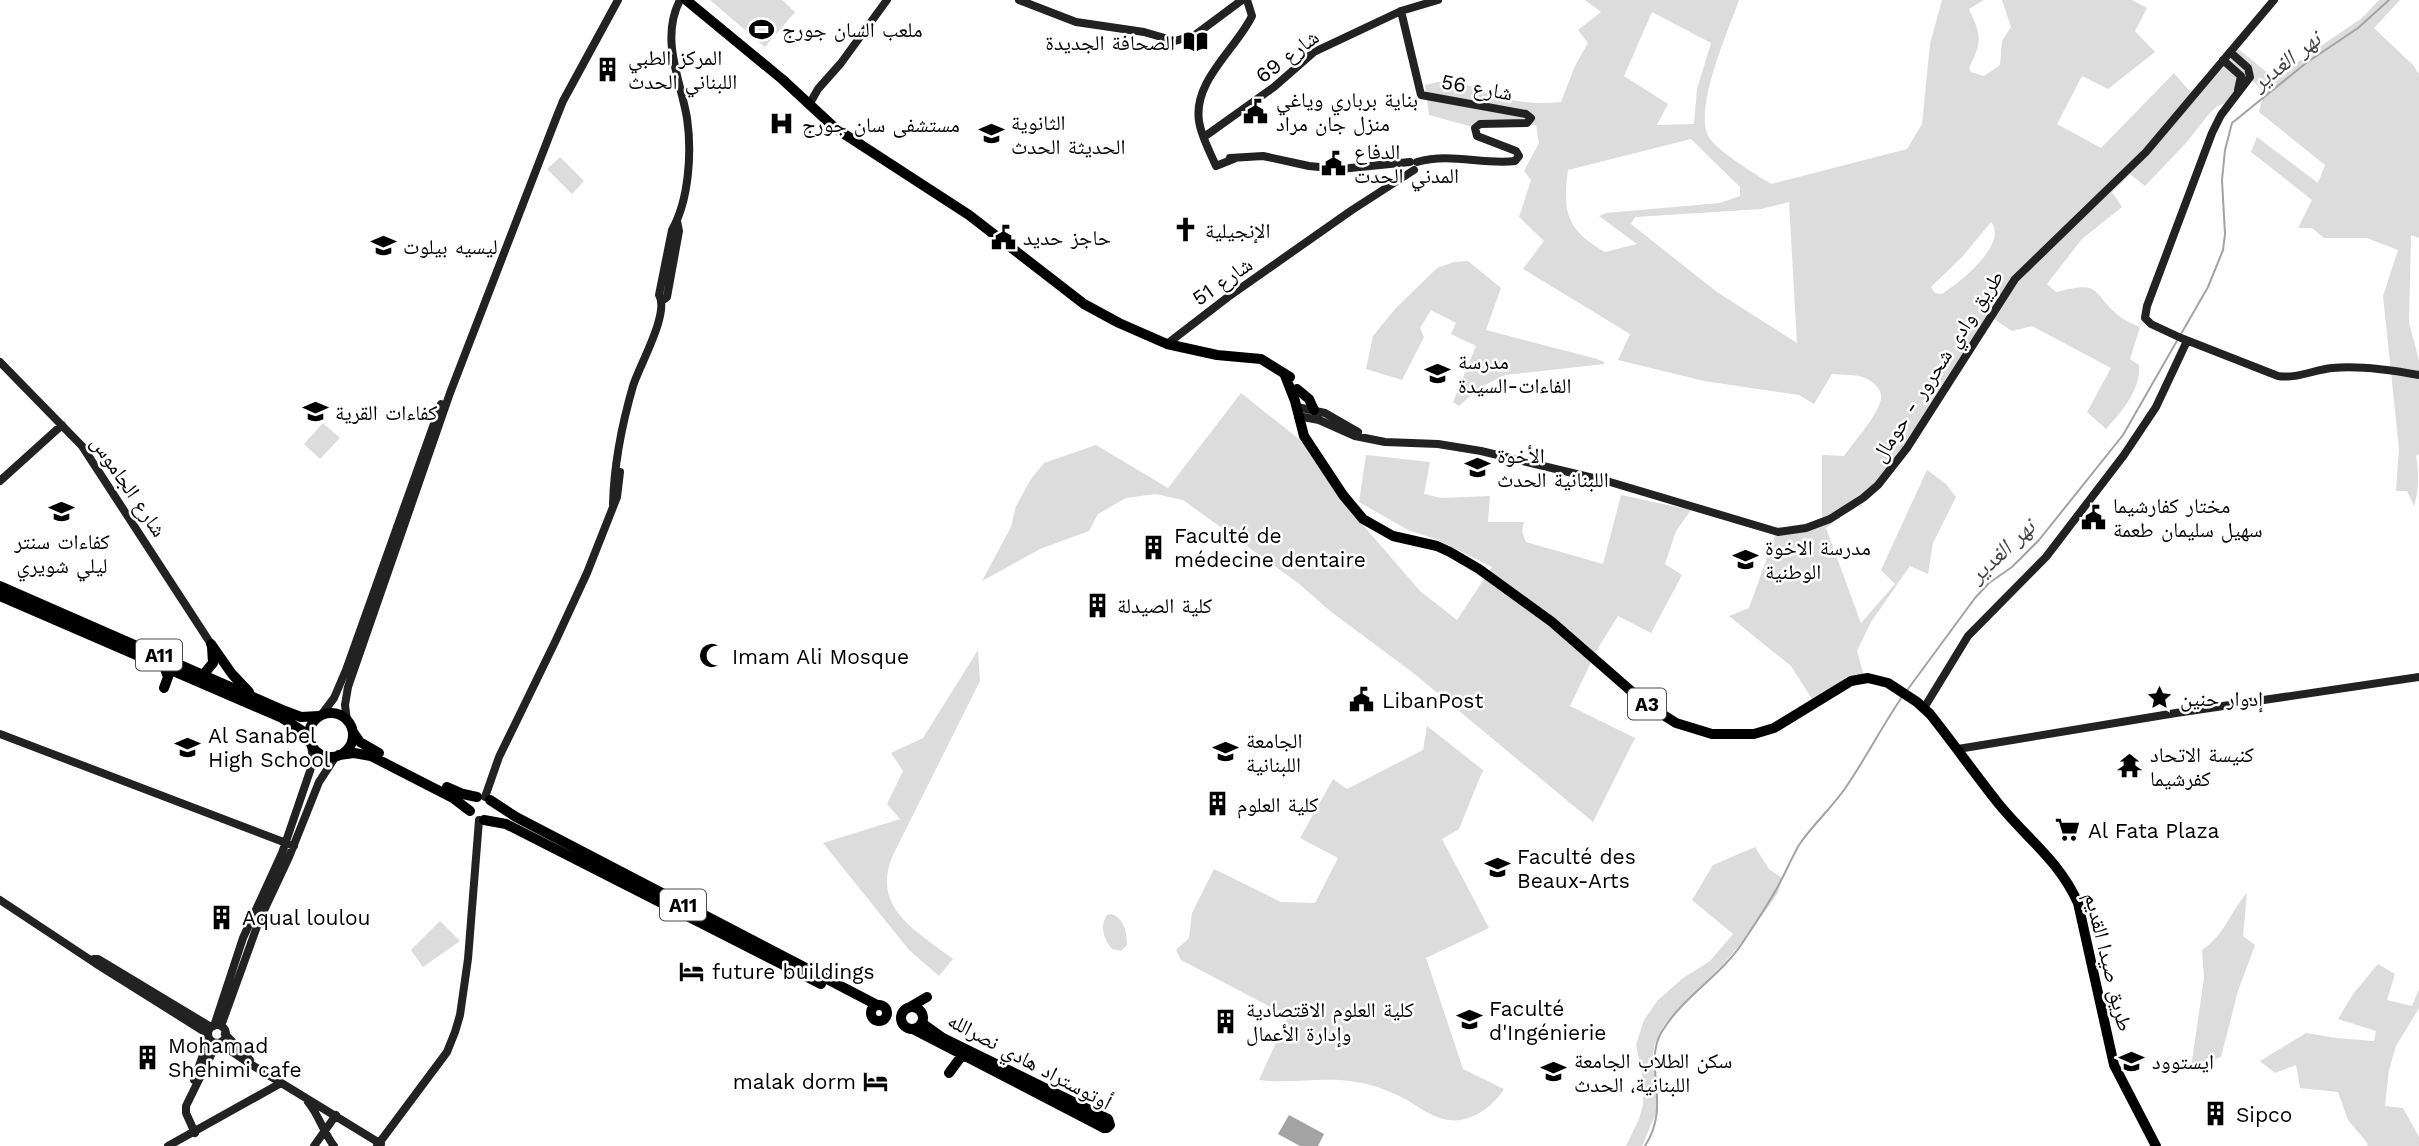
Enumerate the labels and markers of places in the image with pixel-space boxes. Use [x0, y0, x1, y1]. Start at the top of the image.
sports icon: ملعب السان جورج [748, 15, 776, 43]
place label: ملعب السان جورج [782, 17, 923, 43]
library icon: الصحافة الجديدة [1181, 28, 1209, 56]
place label: الصحافة الجديدة [1045, 30, 1175, 55]
place label: المركز الطبي اللبناني الحدث [628, 45, 737, 98]
building icon: المركز الطبي اللبناني الحدث [594, 55, 622, 83]
place label: بناية برباري وياغي منزل جان مراد [1276, 87, 1418, 136]
public building icon: بناية برباري وياغي منزل جان مراد [1242, 97, 1270, 125]
hospital icon: مستشفى سان جورج [768, 110, 796, 138]
place label: الثانوية الحديثة الحدث [1011, 110, 1125, 159]
place label: مستشفى سان جورج [802, 112, 960, 138]
school or university icon: الثانوية الحديثة الحدث [977, 120, 1005, 148]
place label: الدفاع المدني الحدت [1354, 139, 1459, 192]
public building icon: الدفاع المدني الحدت [1320, 149, 1348, 177]
church icon: الإنجيلية [1171, 216, 1199, 244]
place label: الإنجيلية [1205, 218, 1270, 244]
public building icon: حاجز حديد [989, 223, 1017, 251]
place label: حاجز حديد [1023, 225, 1111, 250]
school or university icon: ليسيه بيلوت [369, 232, 397, 260]
place label: ليسيه بيلوت [403, 234, 498, 259]
place label: مدرسة الفاءات-السيدة [1458, 349, 1571, 398]
school or university icon: مدرسة الفاءات-السيدة [1424, 359, 1452, 387]
school or university icon: كفاءات القرية [301, 398, 329, 426]
place label: كفاءات القرية [335, 400, 438, 425]
place label: الأخوة اللبنانية الحدث [1497, 443, 1609, 492]
school or university icon: الأخوة اللبنانية الحدث [1463, 453, 1491, 481]
place label: مختار كفارشيما سهيل سليمان طعمة [2113, 493, 2263, 543]
school or university icon: كفاءات سنتر ليلي شويري [48, 498, 76, 526]
public building icon: مختار كفارشيما سهيل سليمان طعمة [2079, 503, 2107, 531]
place label: Faculté de médecine dentaire [1174, 523, 1366, 572]
place label: كفاءات سنتر ليلي شويري [13, 529, 110, 582]
building icon: Faculté de médecine dentaire [1140, 533, 1168, 561]
place label: مدرسة الاخوة الوطنية [1765, 535, 1871, 584]
school or university icon: مدرسة الاخوة الوطنية [1731, 545, 1759, 573]
building icon: كلية الصيدلة [1083, 591, 1111, 619]
place label: كلية الصيدلة [1117, 593, 1213, 618]
mosque icon: Imam Ali Mosque [698, 642, 726, 670]
place label: Imam Ali Mosque [732, 644, 909, 669]
place icon: إدوار حنين [2146, 684, 2174, 712]
public building icon: LibanPost [1348, 686, 1376, 714]
place label: إدوار حنين [2180, 686, 2263, 713]
place label: LibanPost [1382, 688, 1483, 713]
place label: Al Sanabel High School [208, 723, 331, 772]
place label: الجامعة اللبنانية [1246, 728, 1303, 777]
school or university icon: Al Sanabel High School [174, 733, 202, 761]
school or university icon: الجامعة اللبنانية [1212, 738, 1240, 766]
place label: كنيسة الاتحاد كفرشيما [2150, 742, 2254, 791]
temple icon: كنيسة الاتحاد كفرشيما [2116, 752, 2144, 780]
building icon: كلية العلوم [1203, 790, 1231, 818]
place label: كلية العلوم [1237, 792, 1319, 819]
supermarket icon: Al Fata Plaza [2054, 816, 2082, 844]
place label: Al Fata Plaza [2088, 818, 2220, 843]
place label: Faculté des Beaux-Arts [1517, 844, 1636, 893]
school or university icon: Faculté des Beaux-Arts [1483, 854, 1511, 882]
building icon: Aqual loulou [208, 903, 236, 931]
place label: Aqual loulou [242, 905, 371, 930]
hotel icon: future buildings [678, 957, 706, 985]
place label: future buildings [712, 959, 875, 984]
place label: Faculté d'Ingénierie [1489, 996, 1606, 1045]
place label: كلية العلوم الاقتصادية وإدارة الأعمال [1246, 997, 1414, 1048]
school or university icon: Faculté d'Ingénierie [1455, 1006, 1483, 1034]
building icon: كلية العلوم الاقتصادية وإدارة الأعمال [1212, 1007, 1240, 1035]
place label: Mohamad Shehimi cafe [168, 1033, 302, 1082]
building icon: Mohamad Shehimi cafe [134, 1043, 162, 1071]
school or university icon: ايستوود [2118, 1047, 2146, 1075]
place label: سكن الطلاب الجامعة اللبنانية، الحدث [1574, 1048, 1732, 1097]
place label: ايستوود [2152, 1049, 2214, 1074]
school or university icon: سكن الطلاب الجامعة اللبنانية، الحدث [1540, 1058, 1568, 1086]
hotel icon: malak dorm [862, 1067, 890, 1095]
place label: malak dorm [733, 1069, 856, 1094]
building icon: Sipco [2202, 1100, 2230, 1128]
place label: Sipco [2236, 1102, 2292, 1127]

